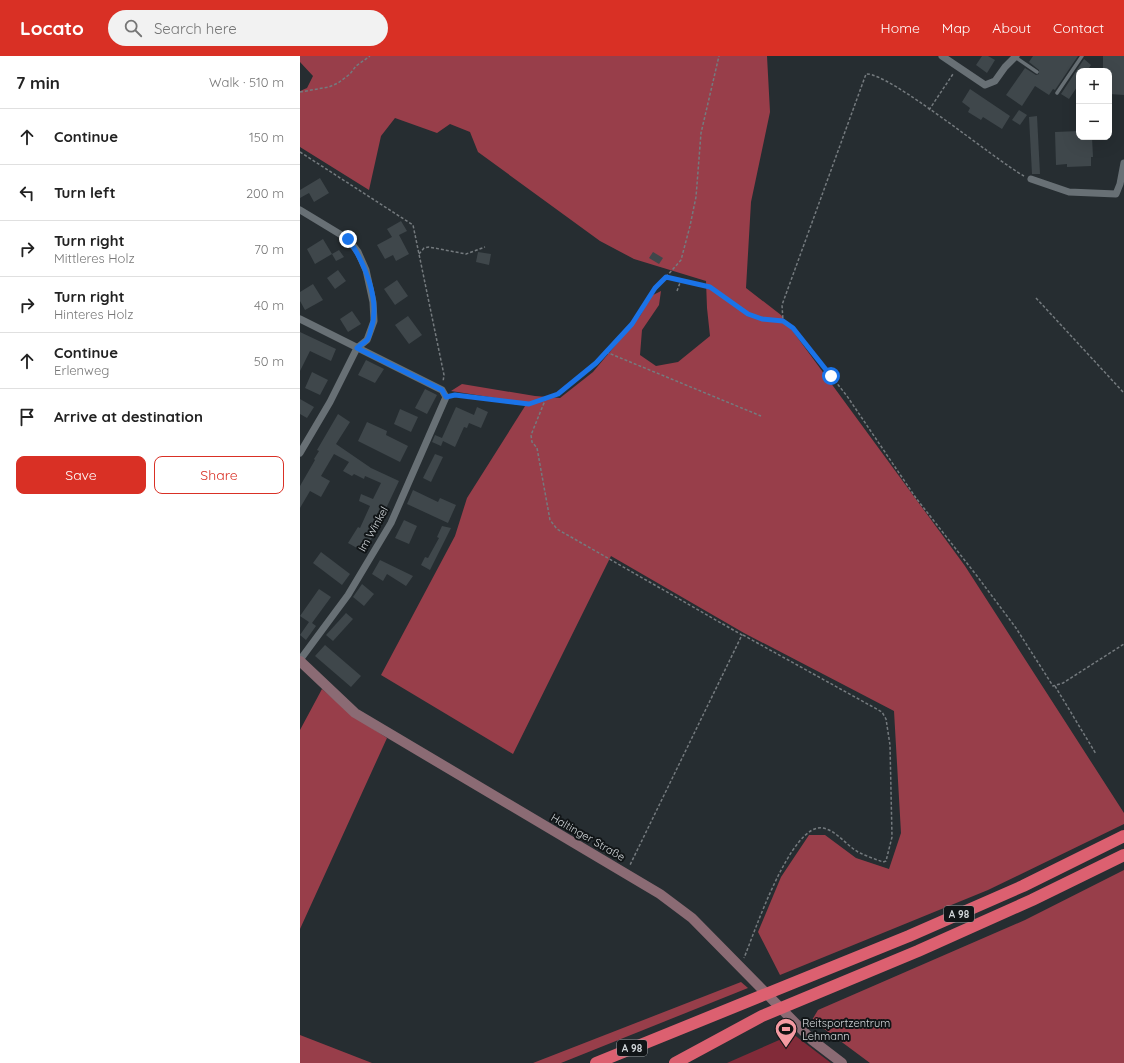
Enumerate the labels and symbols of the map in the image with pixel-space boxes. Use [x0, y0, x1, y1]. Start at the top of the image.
route end [339, 230, 357, 248]
route start [822, 367, 840, 385]
street label: Im Winkel [355, 504, 391, 554]
street label: Haltinger Straße [548, 810, 628, 864]
road number: A 98 [944, 906, 974, 922]
sports icon: Reitsportzentrum Lehmann [773, 1016, 799, 1049]
place label: Reitsportzentrum Lehmann [802, 1016, 890, 1043]
road number: A 98 [617, 1040, 647, 1056]

